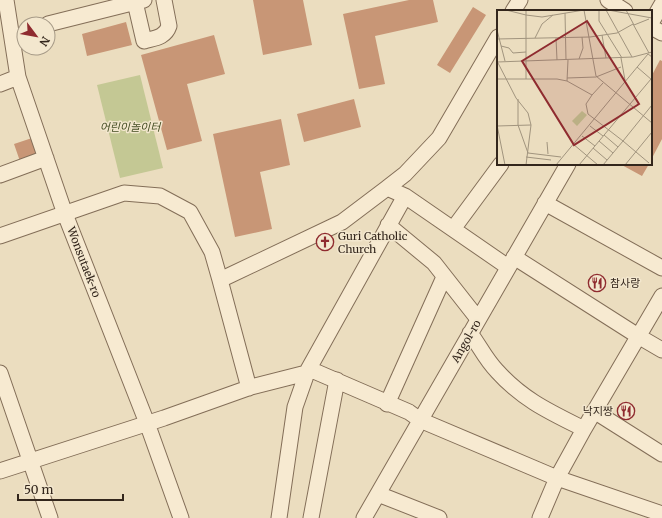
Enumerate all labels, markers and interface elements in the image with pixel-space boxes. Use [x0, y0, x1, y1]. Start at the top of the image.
inset map [497, 10, 652, 165]
north arrow [16, 16, 56, 56]
text: N [36, 34, 53, 49]
park label: 어린이놀이터 [100, 120, 162, 134]
street label: Wonsutaek-ro [64, 224, 104, 300]
place label: Guri Catholic Church [338, 229, 408, 256]
church icon: Guri Catholic Church [315, 232, 335, 252]
restaurant icon: 참사랑 [587, 273, 607, 293]
place label: 참사랑 [610, 276, 640, 290]
street label: Angol-ro [448, 317, 484, 366]
restaurant icon: 낙지짱 [616, 401, 636, 421]
place label: 낙지짱 [583, 404, 613, 418]
scale bar [18, 476, 123, 502]
text: 50 m [24, 482, 53, 497]

